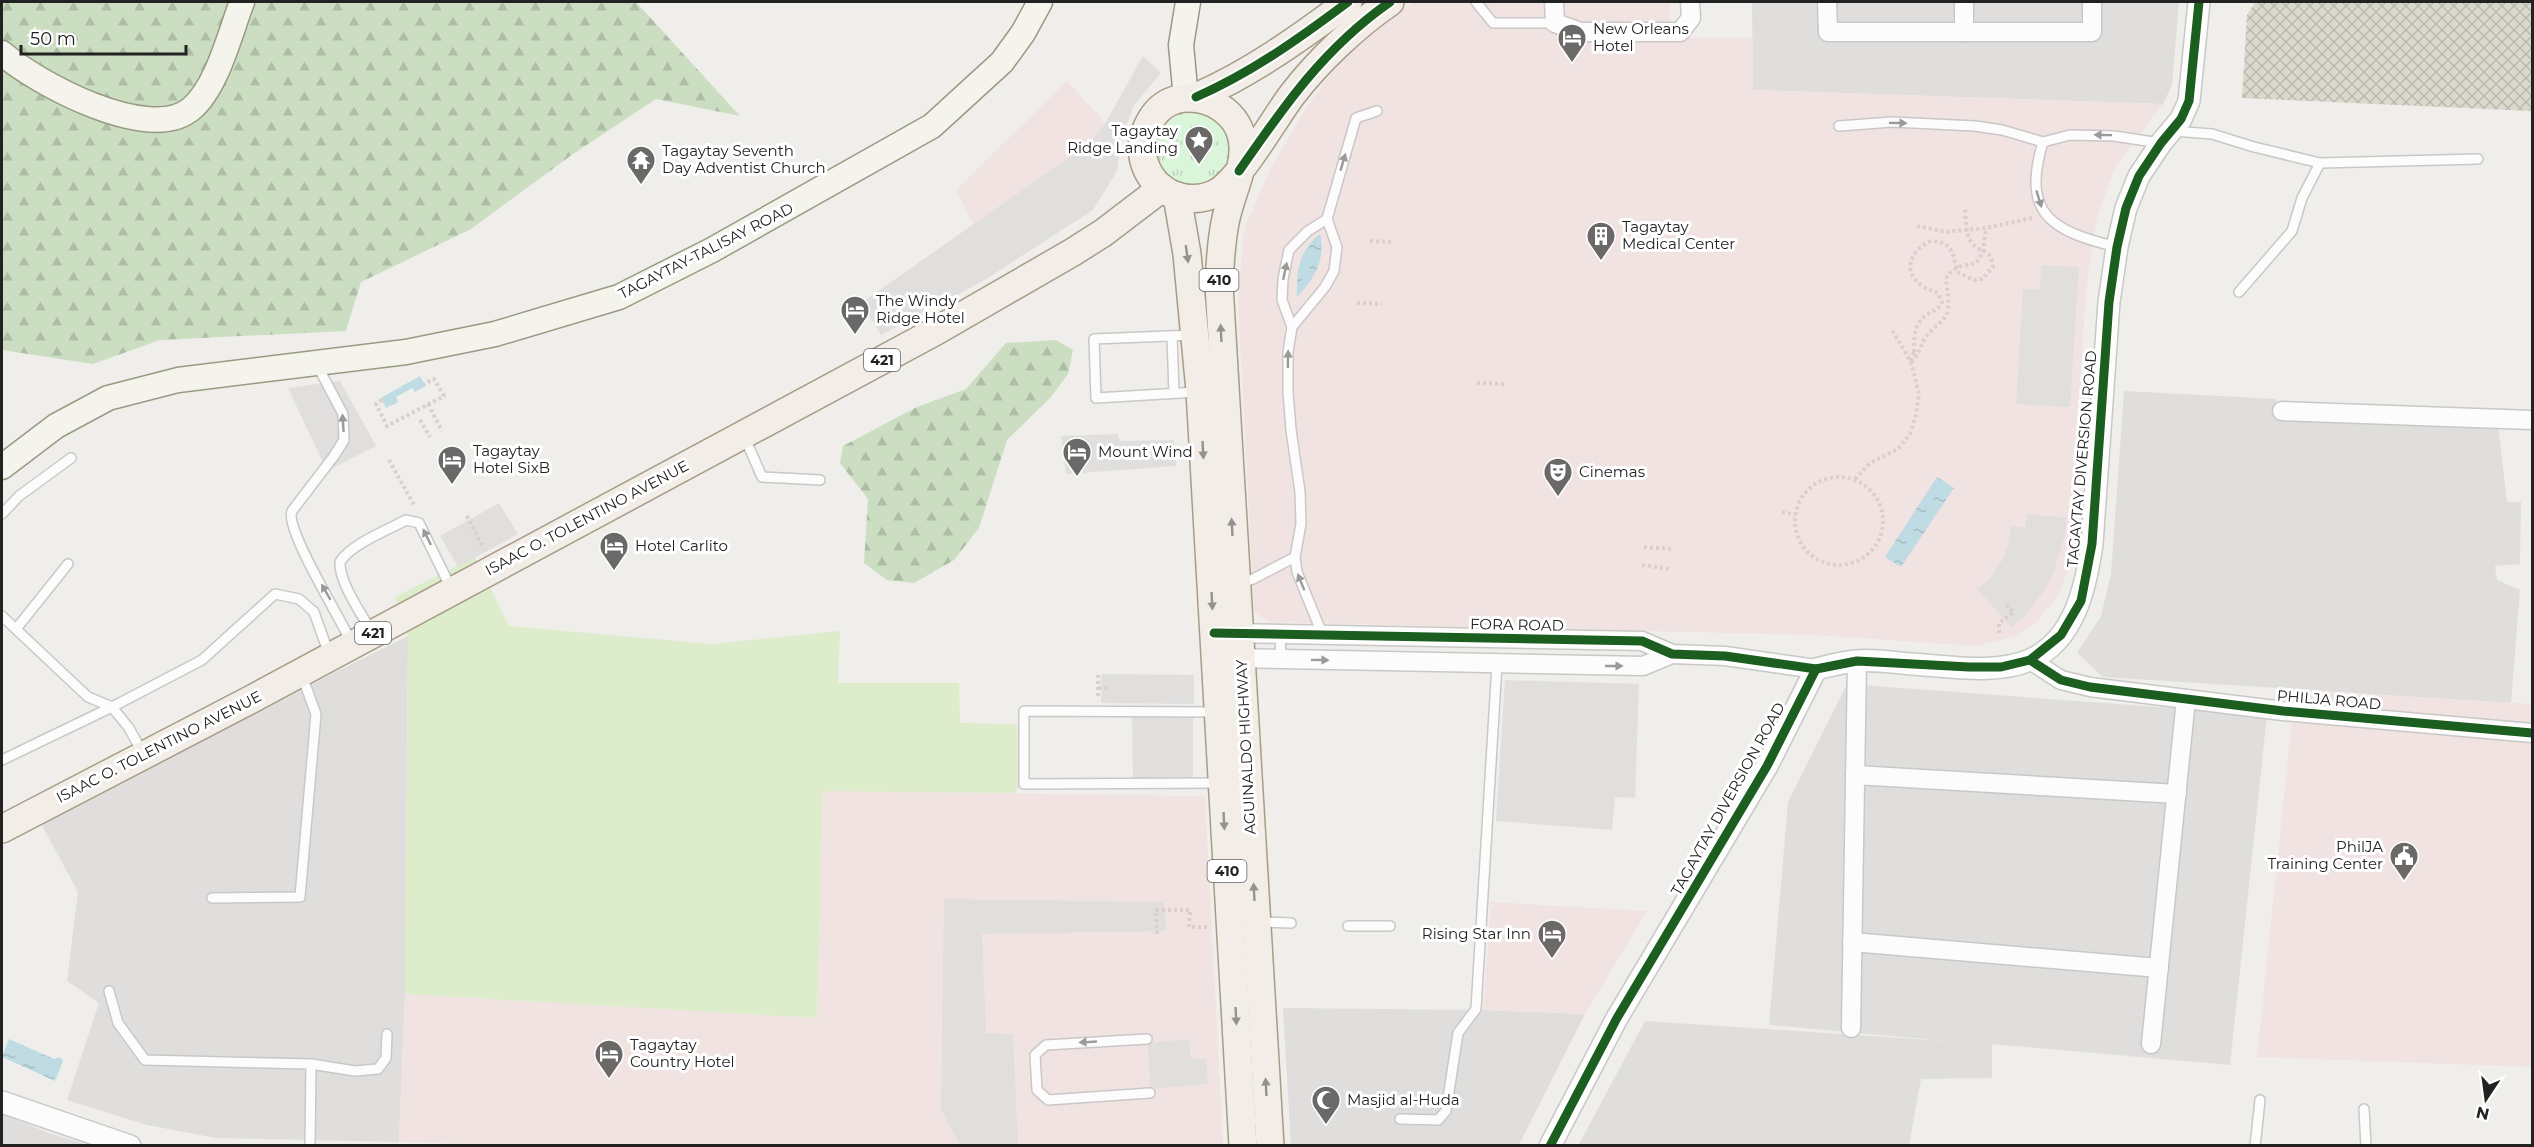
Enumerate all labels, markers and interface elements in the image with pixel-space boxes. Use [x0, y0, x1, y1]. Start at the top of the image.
scale bar [21, 18, 186, 56]
place label: New Orleans Hotel [1593, 19, 1689, 55]
hotel icon: New Orleans Hotel [1556, 22, 1588, 64]
text: 50 m [30, 28, 76, 50]
one-way arrow [1888, 118, 1907, 128]
place label: Tagaytay Ridge Landing [1067, 121, 1179, 157]
place icon: Tagaytay Ridge Landing [1183, 124, 1215, 166]
one-way arrow [2093, 131, 2112, 140]
place label: Tagaytay Seventh Day Adventist Church [662, 141, 826, 177]
temple icon: Tagaytay Seventh Day Adventist Church [625, 144, 657, 186]
one-way arrow [1339, 153, 1348, 171]
one-way arrow [2035, 190, 2044, 208]
street label: TAGAYTAY-TALISAY ROAD [615, 198, 796, 303]
place label: Tagaytay Medical Center [1622, 217, 1735, 253]
building icon: Tagaytay Medical Center [1585, 220, 1617, 262]
one-way arrow [1182, 244, 1191, 263]
one-way arrow [1281, 261, 1290, 280]
road number: 410 [1200, 269, 1238, 291]
place label: The Windy Ridge Hotel [876, 291, 965, 327]
hotel icon: The Windy Ridge Hotel [839, 294, 871, 336]
one-way arrow [1217, 323, 1226, 342]
road number: 421 [864, 349, 900, 371]
street label: TAGAYTAY DIVERSION ROAD [2063, 349, 2100, 568]
one-way arrow [1283, 350, 1293, 369]
one-way arrow [338, 414, 347, 433]
hotel icon: Mount Wind [1061, 436, 1093, 478]
one-way arrow [1199, 440, 1208, 459]
place label: Tagaytay Hotel SixB [473, 441, 550, 477]
place label: Mount Wind [1098, 442, 1193, 461]
hotel icon: Tagaytay Hotel SixB [436, 444, 468, 486]
street label: ISAAC O. TOLENTINO AVENUE [482, 456, 692, 579]
theatre icon: Cinemas [1542, 456, 1574, 498]
place label: Cinemas [1579, 462, 1645, 481]
one-way arrow [1228, 517, 1237, 536]
one-way arrow [422, 529, 432, 546]
hotel icon: Hotel Carlito [598, 530, 630, 572]
place label: Hotel Carlito [635, 536, 728, 555]
one-way arrow [1296, 573, 1306, 591]
one-way arrow [320, 584, 331, 600]
one-way arrow [1208, 591, 1217, 610]
street label: FORA ROAD [1470, 614, 1564, 635]
road number: 421 [355, 622, 391, 644]
one-way arrow [1311, 655, 1330, 665]
street label: AGUINALDO HIGHWAY [1231, 659, 1260, 835]
one-way arrow [1605, 661, 1624, 671]
street label: PHILJA ROAD [2276, 685, 2382, 714]
street label: ISAAC O. TOLENTINO AVENUE [53, 686, 265, 807]
street label: TAGAYTAY DIVERSION ROAD [1666, 699, 1789, 899]
one-way arrow [1220, 812, 1229, 831]
place label: PhilJA Training Center [2267, 837, 2383, 873]
public building icon: PhilJA Training Center [2388, 840, 2420, 882]
road number: 410 [1208, 860, 1246, 882]
one-way arrow [1249, 883, 1258, 902]
hotel icon: Rising Star Inn [1536, 918, 1568, 960]
place label: Rising Star Inn [1422, 924, 1531, 943]
one-way arrow [1231, 1007, 1240, 1026]
place label: Tagaytay Country Hotel [630, 1035, 735, 1071]
hotel icon: Tagaytay Country Hotel [593, 1038, 625, 1080]
one-way arrow [1079, 1038, 1098, 1047]
north arrow [2456, 1069, 2516, 1129]
one-way arrow [1261, 1078, 1271, 1097]
mosque icon: Masjid al-Huda [1310, 1084, 1342, 1126]
place label: Masjid al-Huda [1347, 1090, 1460, 1109]
text: N [2474, 1102, 2491, 1124]

